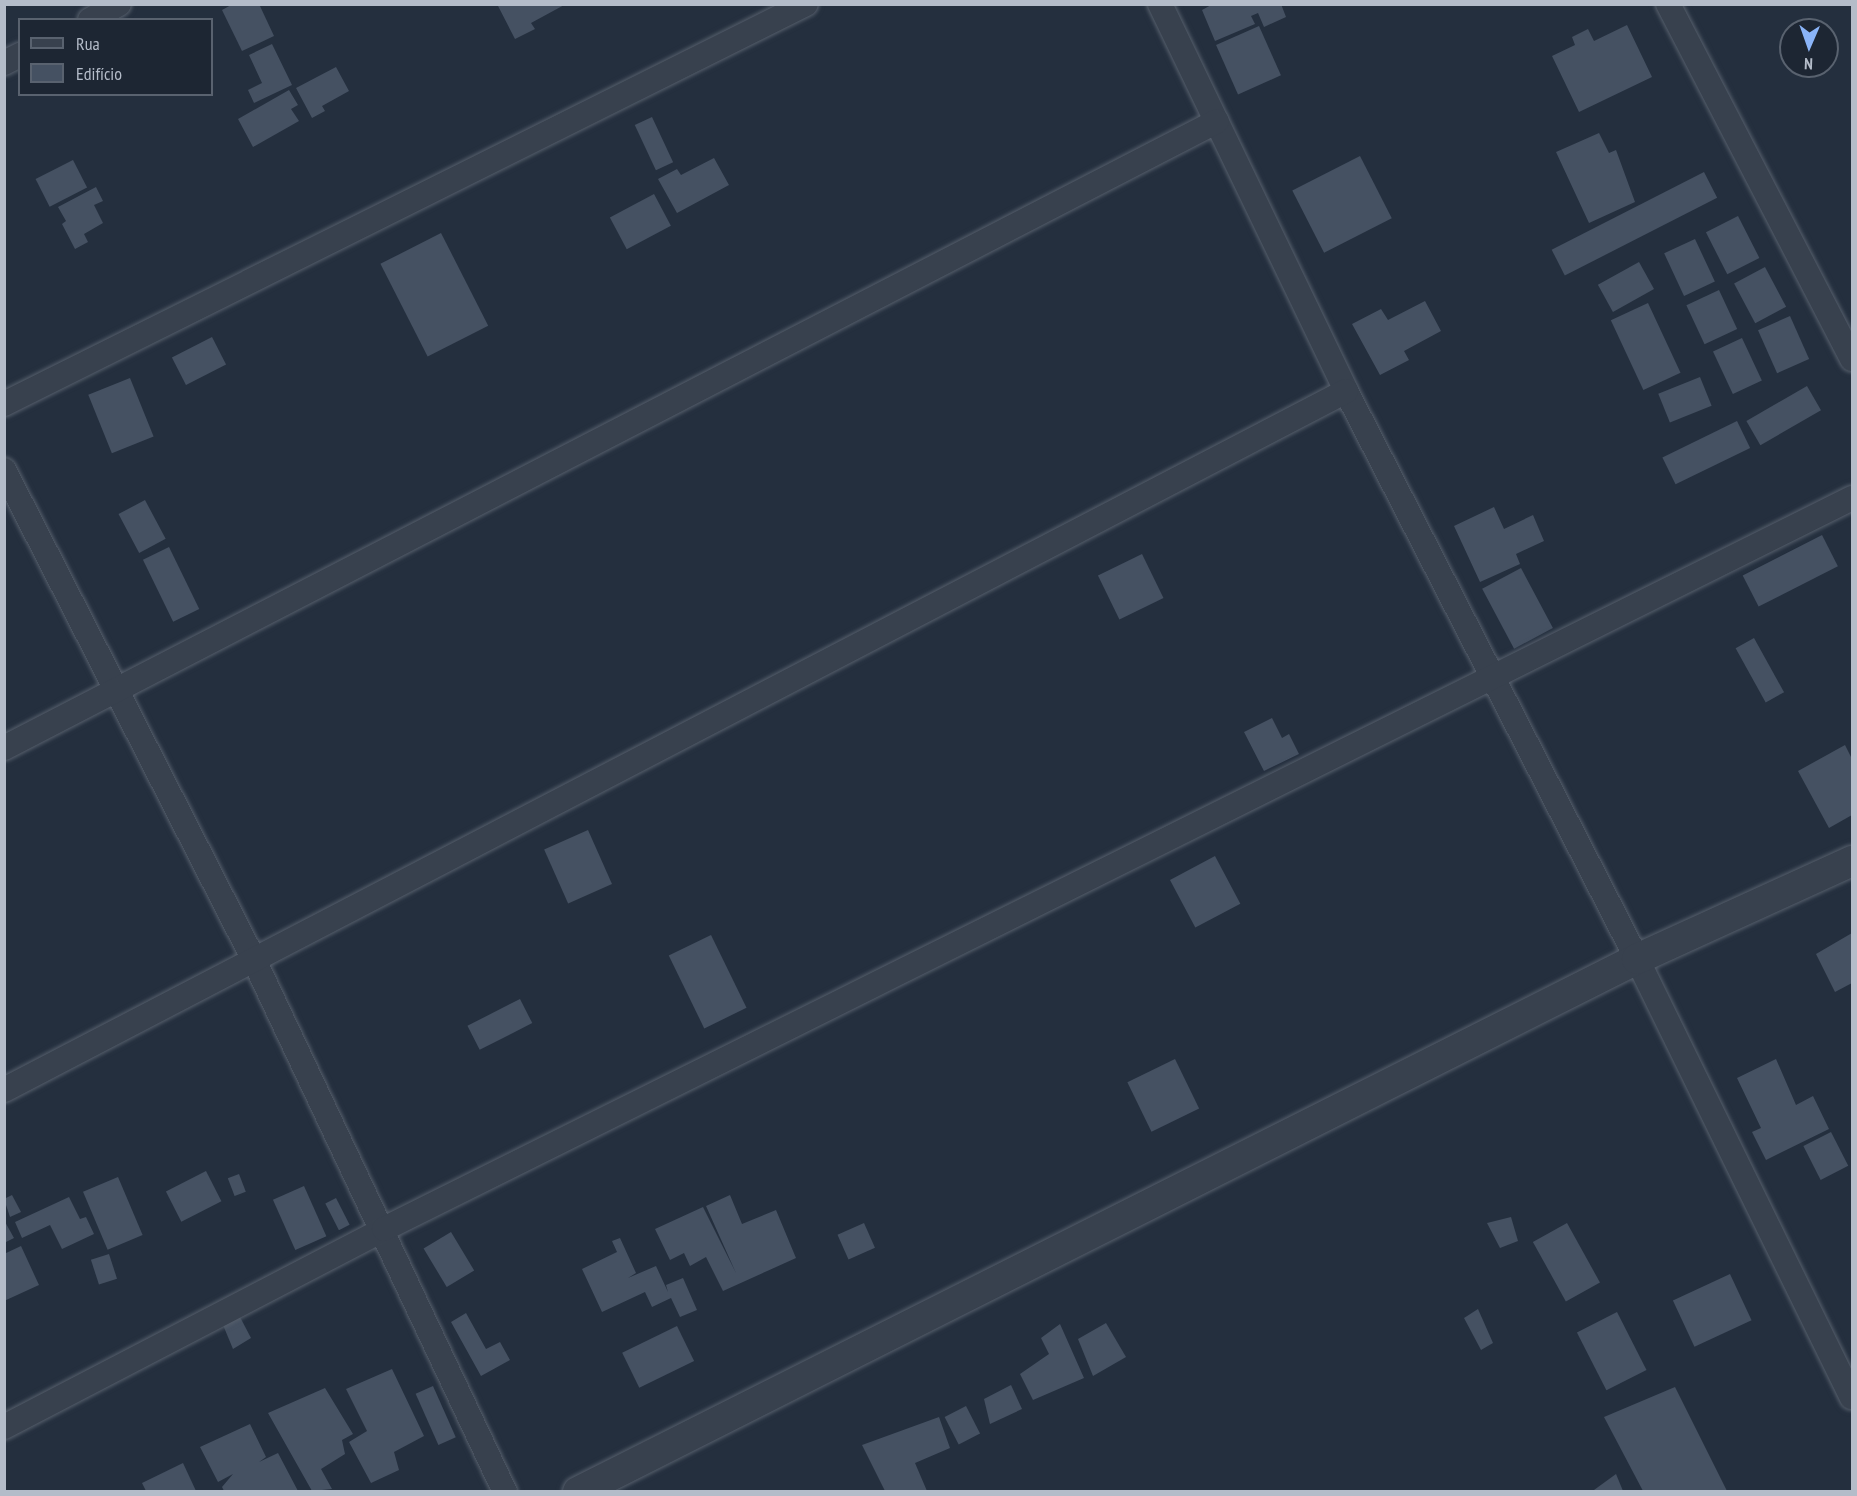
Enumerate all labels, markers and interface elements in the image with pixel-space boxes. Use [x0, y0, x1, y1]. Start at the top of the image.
legend [18, 18, 213, 96]
north arrow [1779, 18, 1839, 78]
text: Rua [76, 32, 100, 55]
text: N [1804, 54, 1813, 74]
text: Edifício [76, 62, 122, 85]

